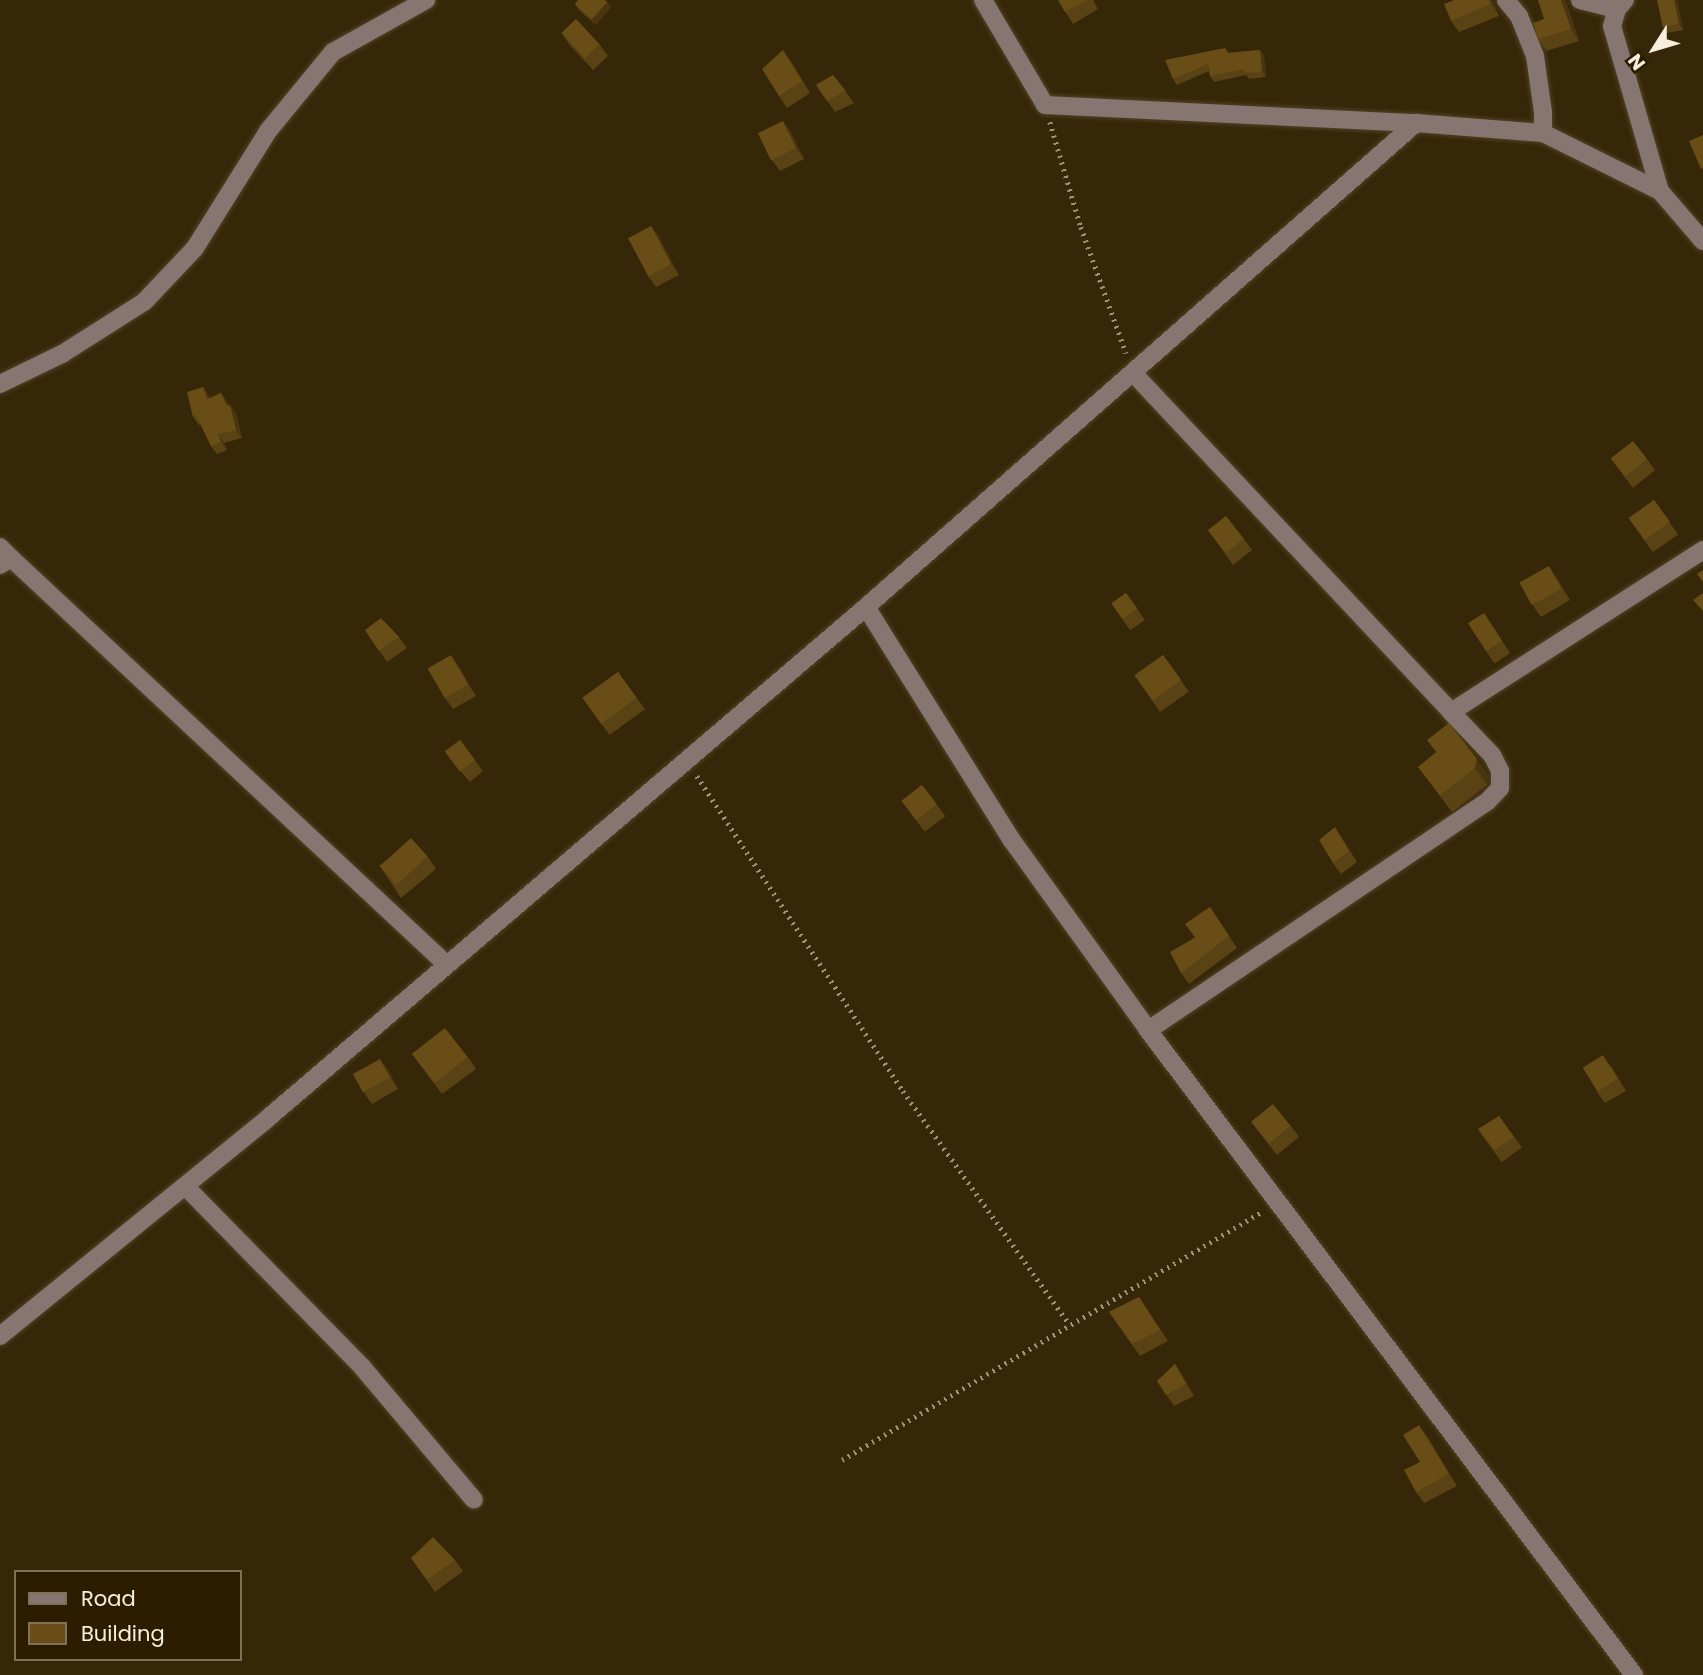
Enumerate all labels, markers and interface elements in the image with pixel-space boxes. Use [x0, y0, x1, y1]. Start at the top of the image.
north arrow [1619, 14, 1689, 84]
text: N [1622, 48, 1652, 76]
legend [14, 1570, 242, 1661]
text: Road [81, 1584, 136, 1613]
text: Building [81, 1619, 165, 1648]

